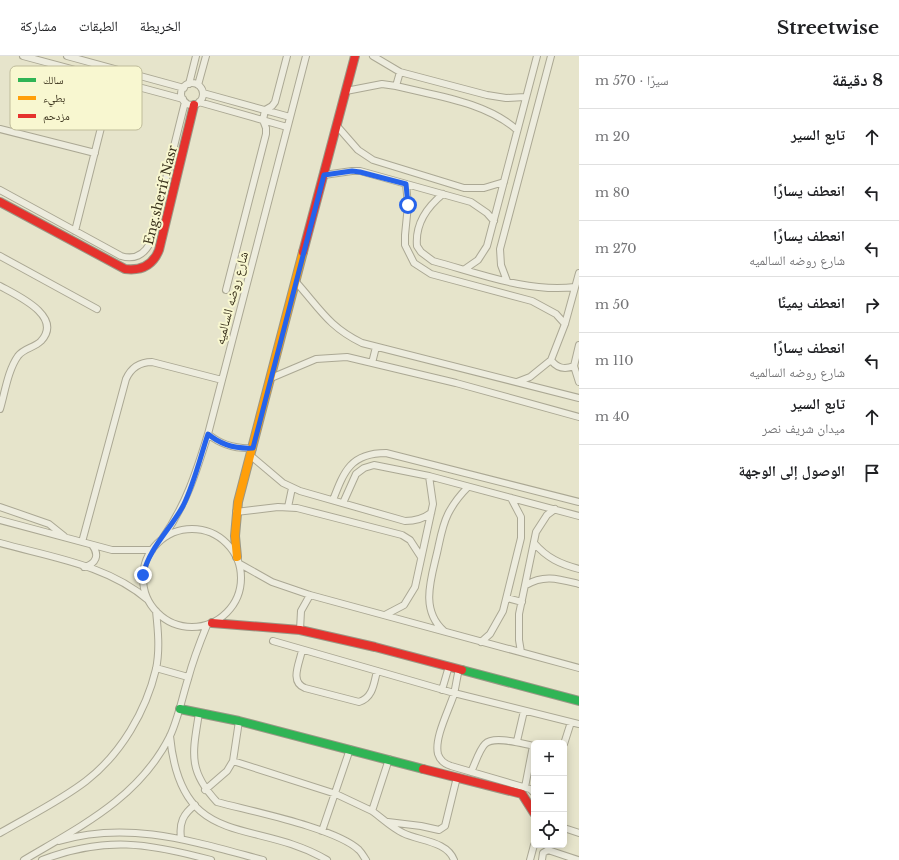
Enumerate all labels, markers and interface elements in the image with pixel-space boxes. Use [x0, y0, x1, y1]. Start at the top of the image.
text: Streetwise [777, 16, 879, 39]
text: مشاركة [20, 17, 57, 35]
text: الطبقات [79, 17, 118, 35]
text: الخريطة [140, 17, 181, 35]
legend [10, 66, 142, 130]
text: 8 دقيقة [832, 70, 883, 91]
text: سيرًا · 570 m [595, 72, 669, 89]
text: سالك [43, 73, 63, 87]
text: بطيء [43, 91, 65, 107]
text: مزدحم [43, 109, 70, 124]
text: تابع السير [791, 125, 845, 144]
icon: ahead [861, 126, 883, 148]
text: 20 m [595, 128, 630, 145]
street label: Eng.sherif Nasr [140, 143, 181, 247]
text: انعطف يسارًا [773, 181, 845, 200]
icon: left [861, 182, 883, 204]
text: 80 m [595, 184, 630, 201]
route start [399, 196, 417, 214]
text: انعطف يسارًا [773, 226, 845, 245]
icon: left [861, 238, 883, 260]
text: 270 m [595, 240, 637, 257]
street label: شارع روضه السالميه [211, 250, 253, 347]
text: شارع روضه السالميه [749, 252, 845, 269]
text: انعطف يمينًا [777, 293, 845, 312]
icon: right [861, 294, 883, 316]
text: 50 m [595, 296, 629, 313]
text: انعطف يسارًا [773, 338, 845, 357]
icon: left [861, 350, 883, 372]
text: 110 m [595, 352, 634, 369]
text: شارع روضه السالميه [749, 364, 845, 381]
text: تابع السير [791, 394, 845, 413]
icon: ahead [861, 406, 883, 428]
text: 40 m [595, 408, 630, 425]
text: ميدان شريف نصر [762, 420, 845, 437]
text: الوصول إلى الوجهة [738, 461, 845, 480]
icon: arrive [861, 462, 883, 484]
route end [134, 566, 152, 584]
map controls [531, 740, 567, 848]
button: + [531, 740, 567, 776]
button: − [531, 776, 567, 812]
button: locate [531, 812, 567, 848]

